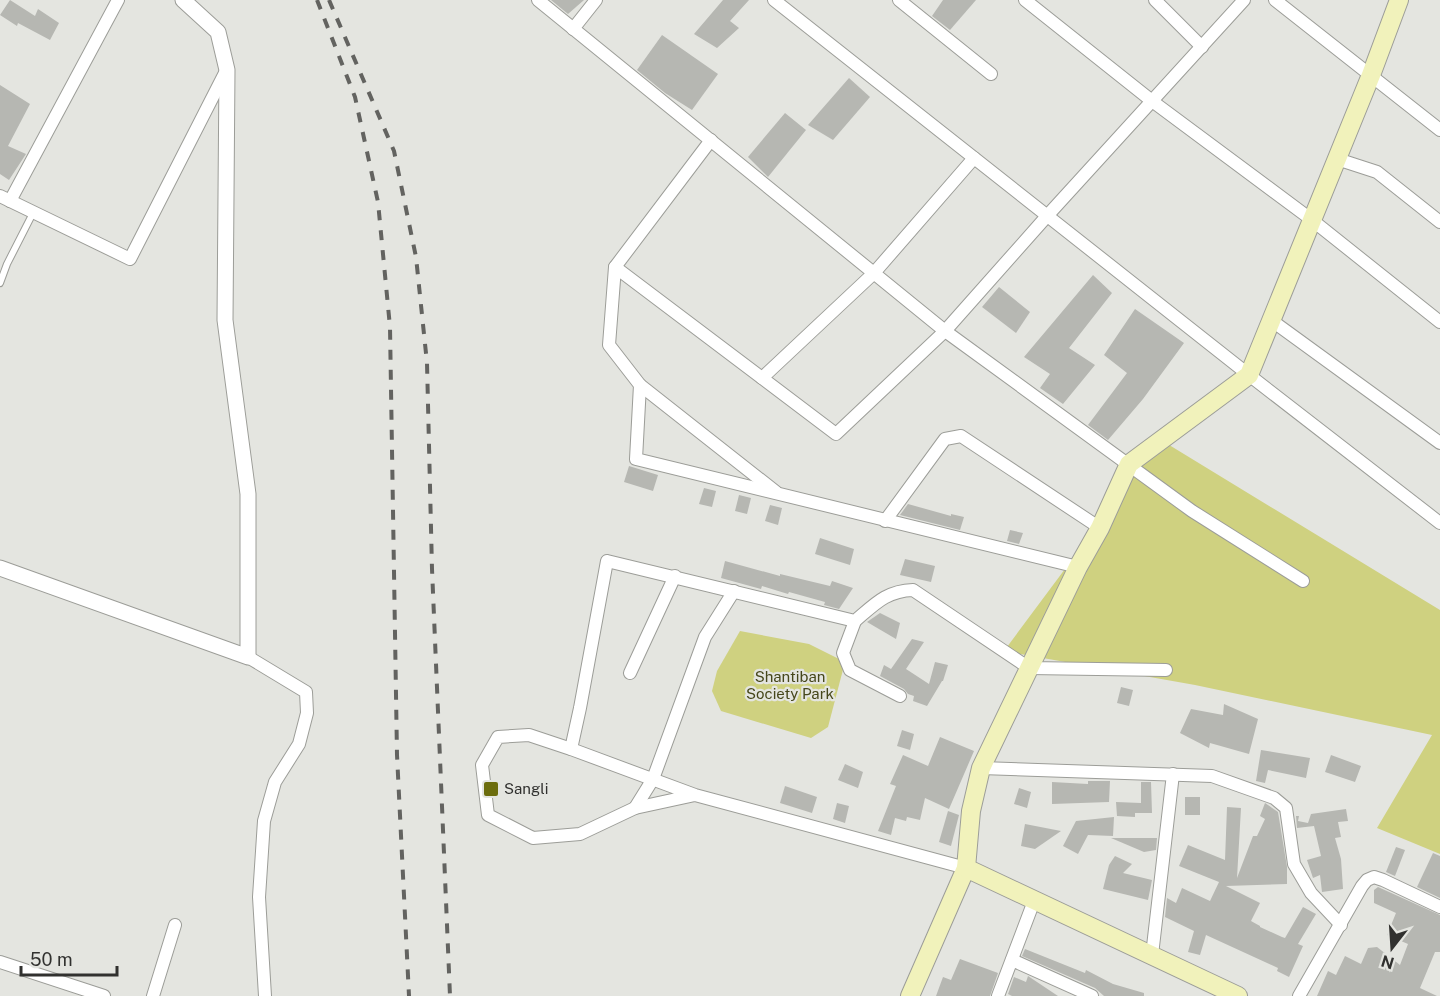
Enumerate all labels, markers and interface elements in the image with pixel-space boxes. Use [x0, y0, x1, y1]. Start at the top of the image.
park label: Shantiban Society Park [746, 668, 834, 702]
marker: Sangli [482, 780, 500, 798]
place label: Sangli [504, 780, 548, 797]
north arrow [1362, 918, 1422, 978]
scale bar [21, 939, 117, 977]
text: 50 m [30, 949, 73, 970]
text: N [1379, 951, 1397, 973]

